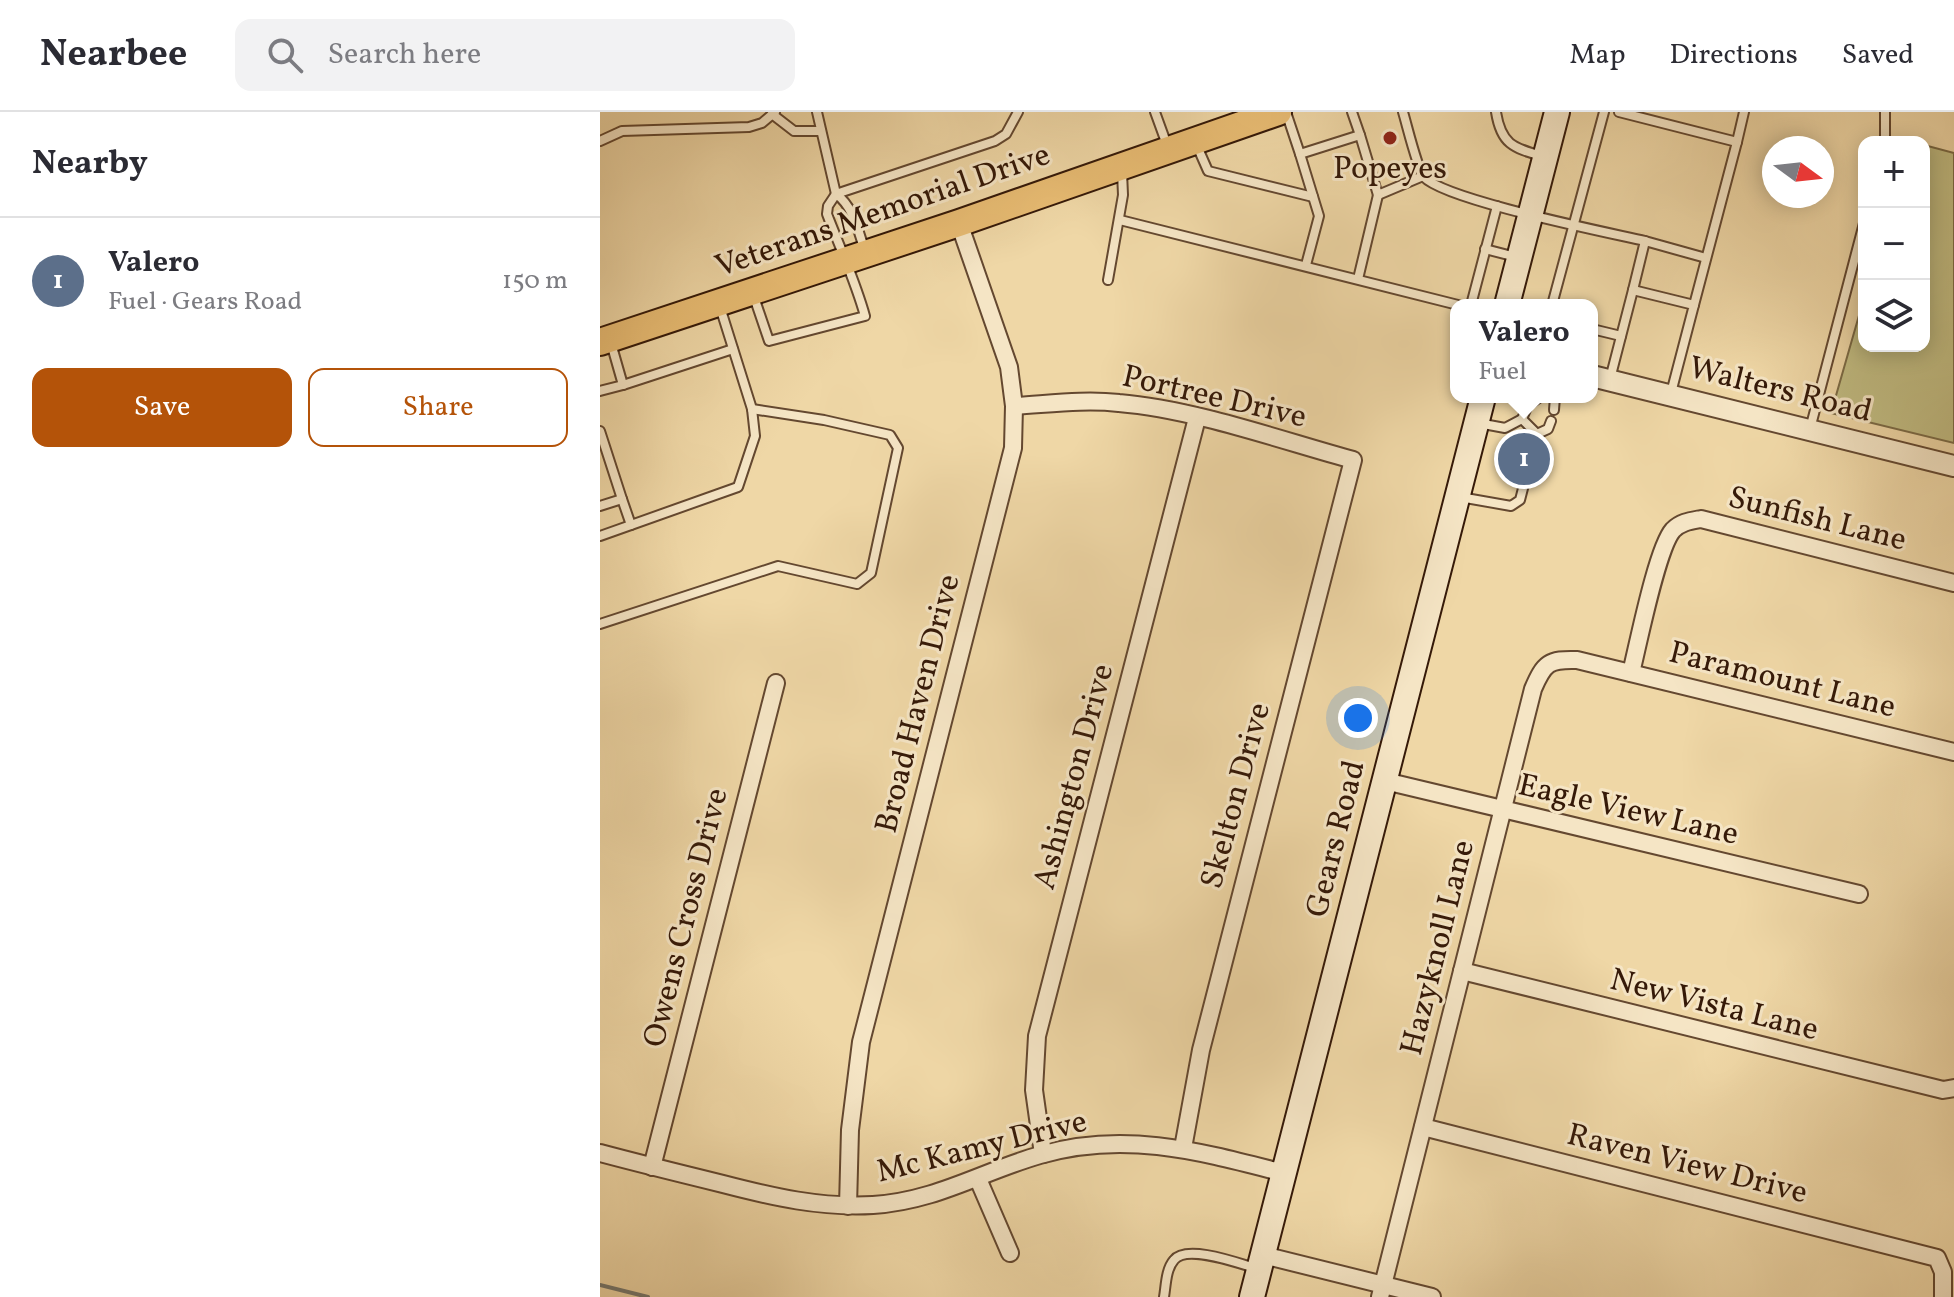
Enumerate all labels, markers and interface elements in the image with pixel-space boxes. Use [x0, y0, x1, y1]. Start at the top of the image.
search box [235, 19, 795, 91]
text: Nearbee [40, 29, 187, 82]
icon: search [263, 33, 307, 77]
text: Search here [327, 34, 481, 76]
text: Map [1570, 36, 1626, 75]
text: Directions [1670, 36, 1798, 75]
text: Saved [1842, 36, 1914, 75]
marker: Popeyes [1381, 129, 1399, 147]
street label: Veterans Memorial Drive [710, 134, 1056, 290]
north arrow [1762, 136, 1834, 208]
map controls [1858, 136, 1930, 352]
button: + [1858, 136, 1930, 208]
text: Nearby [32, 141, 148, 188]
place label: Popeyes [1333, 148, 1447, 192]
button: − [1858, 208, 1930, 280]
text: Valero [108, 242, 199, 284]
text: 1 [53, 263, 63, 299]
text: 150 m [502, 263, 568, 299]
button: layers [1858, 280, 1930, 352]
text: Fuel · Gears Road [108, 284, 302, 320]
popup [1450, 299, 1598, 403]
text: Valero [1478, 312, 1570, 354]
street label: Walters Road [1684, 347, 1876, 435]
text: Fuel [1478, 354, 1527, 390]
street label: Portree Drive [1118, 355, 1310, 441]
button: Save [32, 368, 292, 447]
button: Share [308, 368, 568, 447]
pin: 1 [1498, 429, 1550, 489]
street label: Sunfish Lane [1723, 477, 1911, 563]
street label: Broad Haven Drive [866, 570, 972, 838]
street label: Paramount Lane [1664, 632, 1900, 730]
street label: Ashington Drive [1024, 659, 1126, 895]
street label: Skelton Drive [1191, 698, 1283, 894]
your location [1338, 698, 1378, 738]
street label: Gears Road [1296, 756, 1378, 922]
street label: Eagle View Lane [1513, 764, 1743, 858]
street label: Owens Cross Drive [634, 784, 740, 1052]
street label: Hazyknoll Lane [1391, 836, 1487, 1060]
street label: New Vista Lane [1605, 959, 1823, 1053]
street label: Mc Kamy Drive [872, 1101, 1092, 1195]
street label: Raven View Drive [1562, 1114, 1812, 1216]

